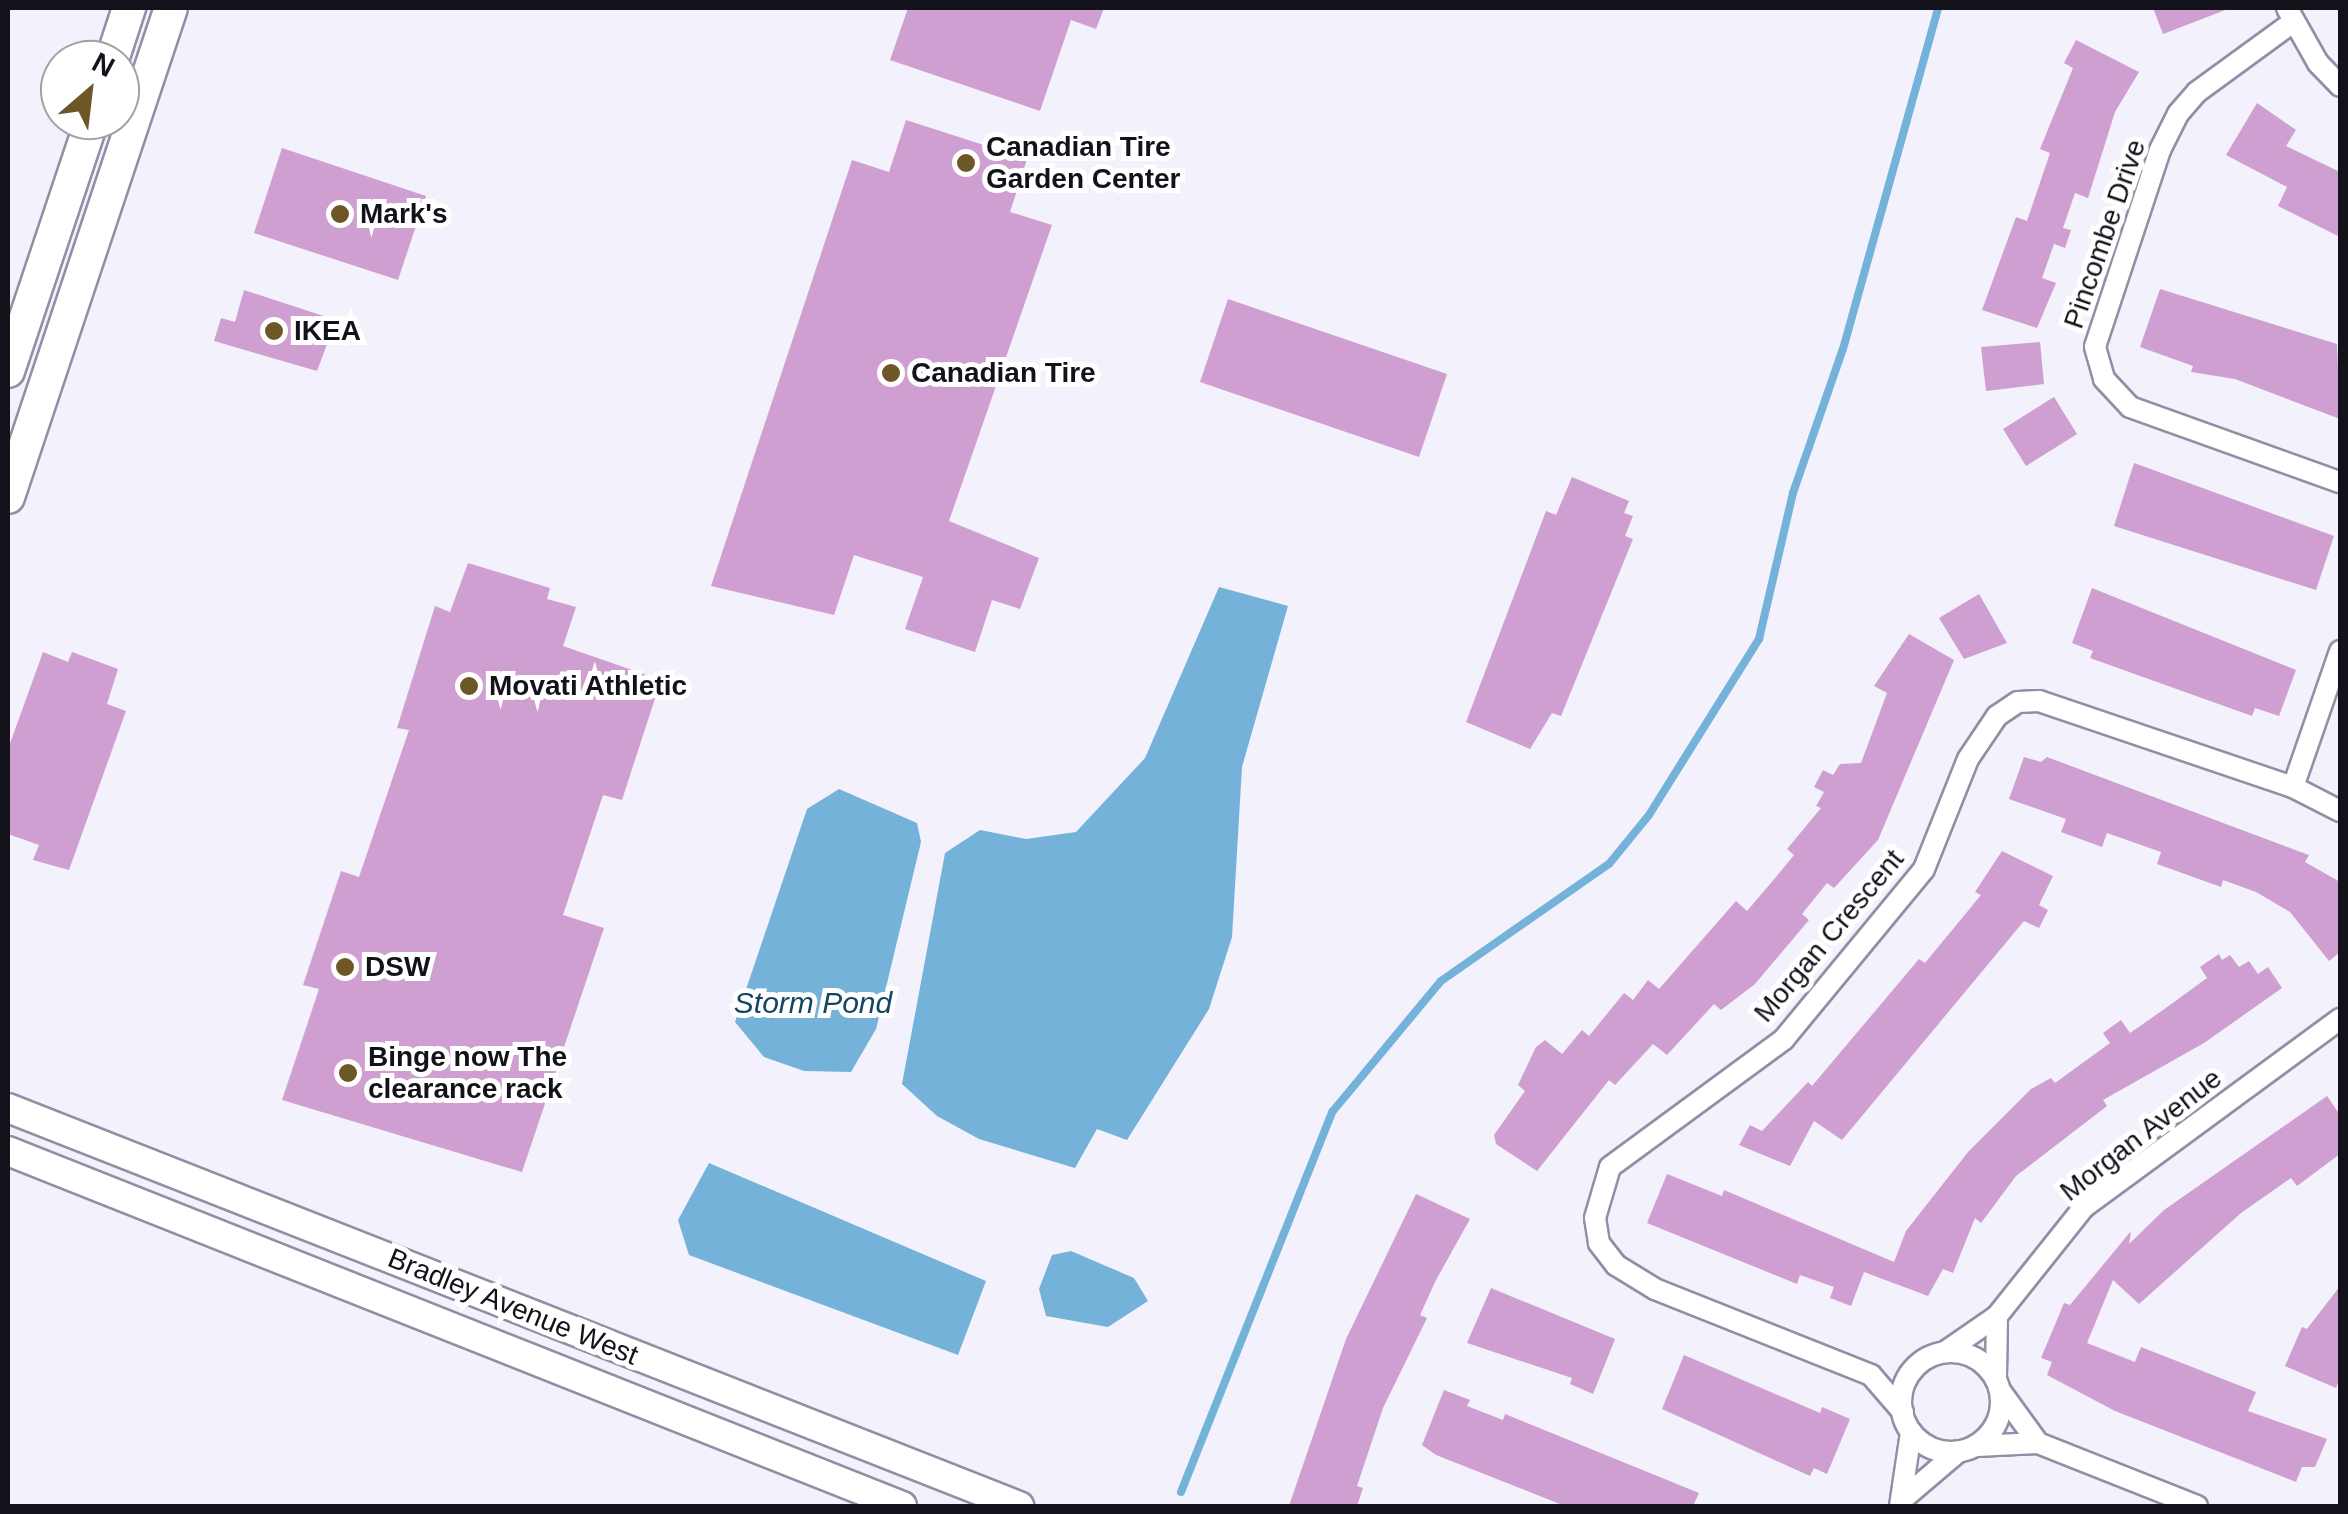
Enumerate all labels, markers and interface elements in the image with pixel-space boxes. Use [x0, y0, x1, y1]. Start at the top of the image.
north arrow [40, 40, 140, 140]
text: N [87, 46, 120, 83]
place label: Canadian Tire Garden Center [986, 130, 1180, 196]
street label: Pincombe Drive [2057, 135, 2153, 333]
marker: Canadian Tire Garden Center [955, 152, 977, 174]
place label: Mark's [360, 197, 448, 231]
marker: Mark's [329, 203, 351, 225]
place label: IKEA [294, 314, 361, 348]
marker: IKEA [263, 320, 285, 342]
place label: Canadian Tire [911, 356, 1096, 390]
marker: Canadian Tire [880, 362, 902, 384]
place label: Movati Athletic [489, 669, 688, 703]
marker: Movati Athletic [458, 675, 480, 697]
street label: Morgan Crescent [1747, 843, 1911, 1029]
place label: DSW [365, 950, 430, 984]
marker: DSW [334, 956, 356, 978]
water label: Storm Pond [734, 985, 892, 1021]
place label: Binge now The clearance rack [368, 1040, 567, 1106]
street label: Morgan Avenue [2053, 1061, 2229, 1209]
marker: Binge now The clearance rack [337, 1062, 359, 1084]
street label: Bradley Avenue West [382, 1241, 644, 1373]

